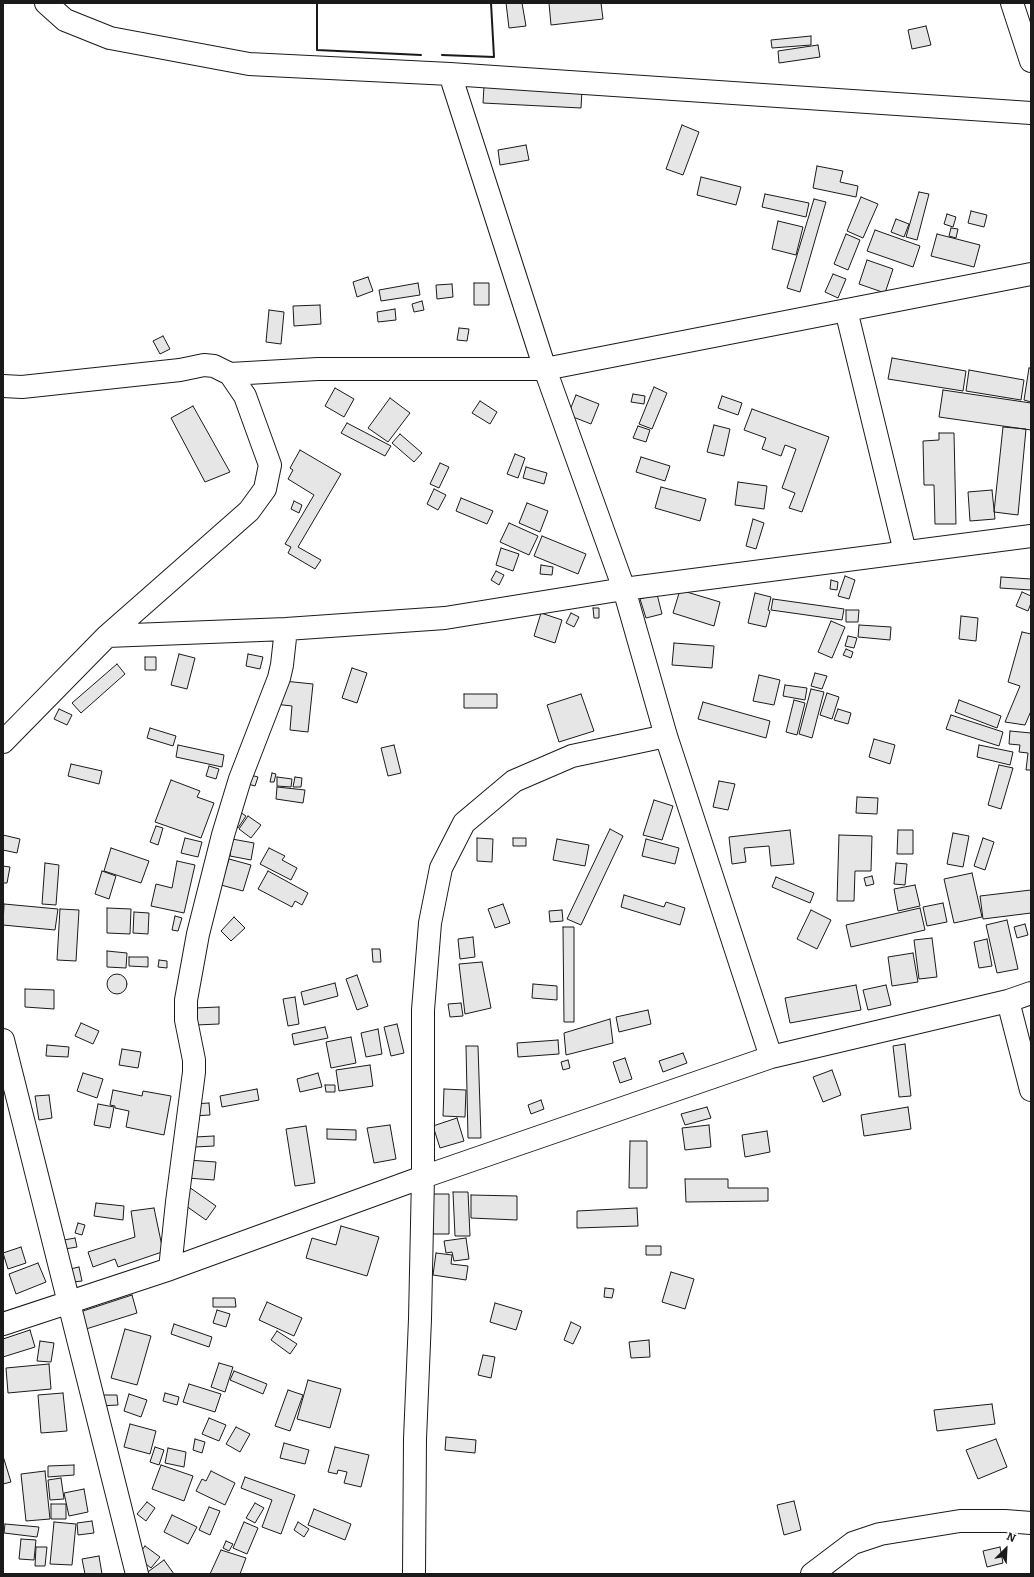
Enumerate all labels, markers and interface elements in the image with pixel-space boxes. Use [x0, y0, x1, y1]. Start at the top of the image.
north arrow [986, 1529, 1026, 1569]
text: N [1005, 1530, 1018, 1545]

